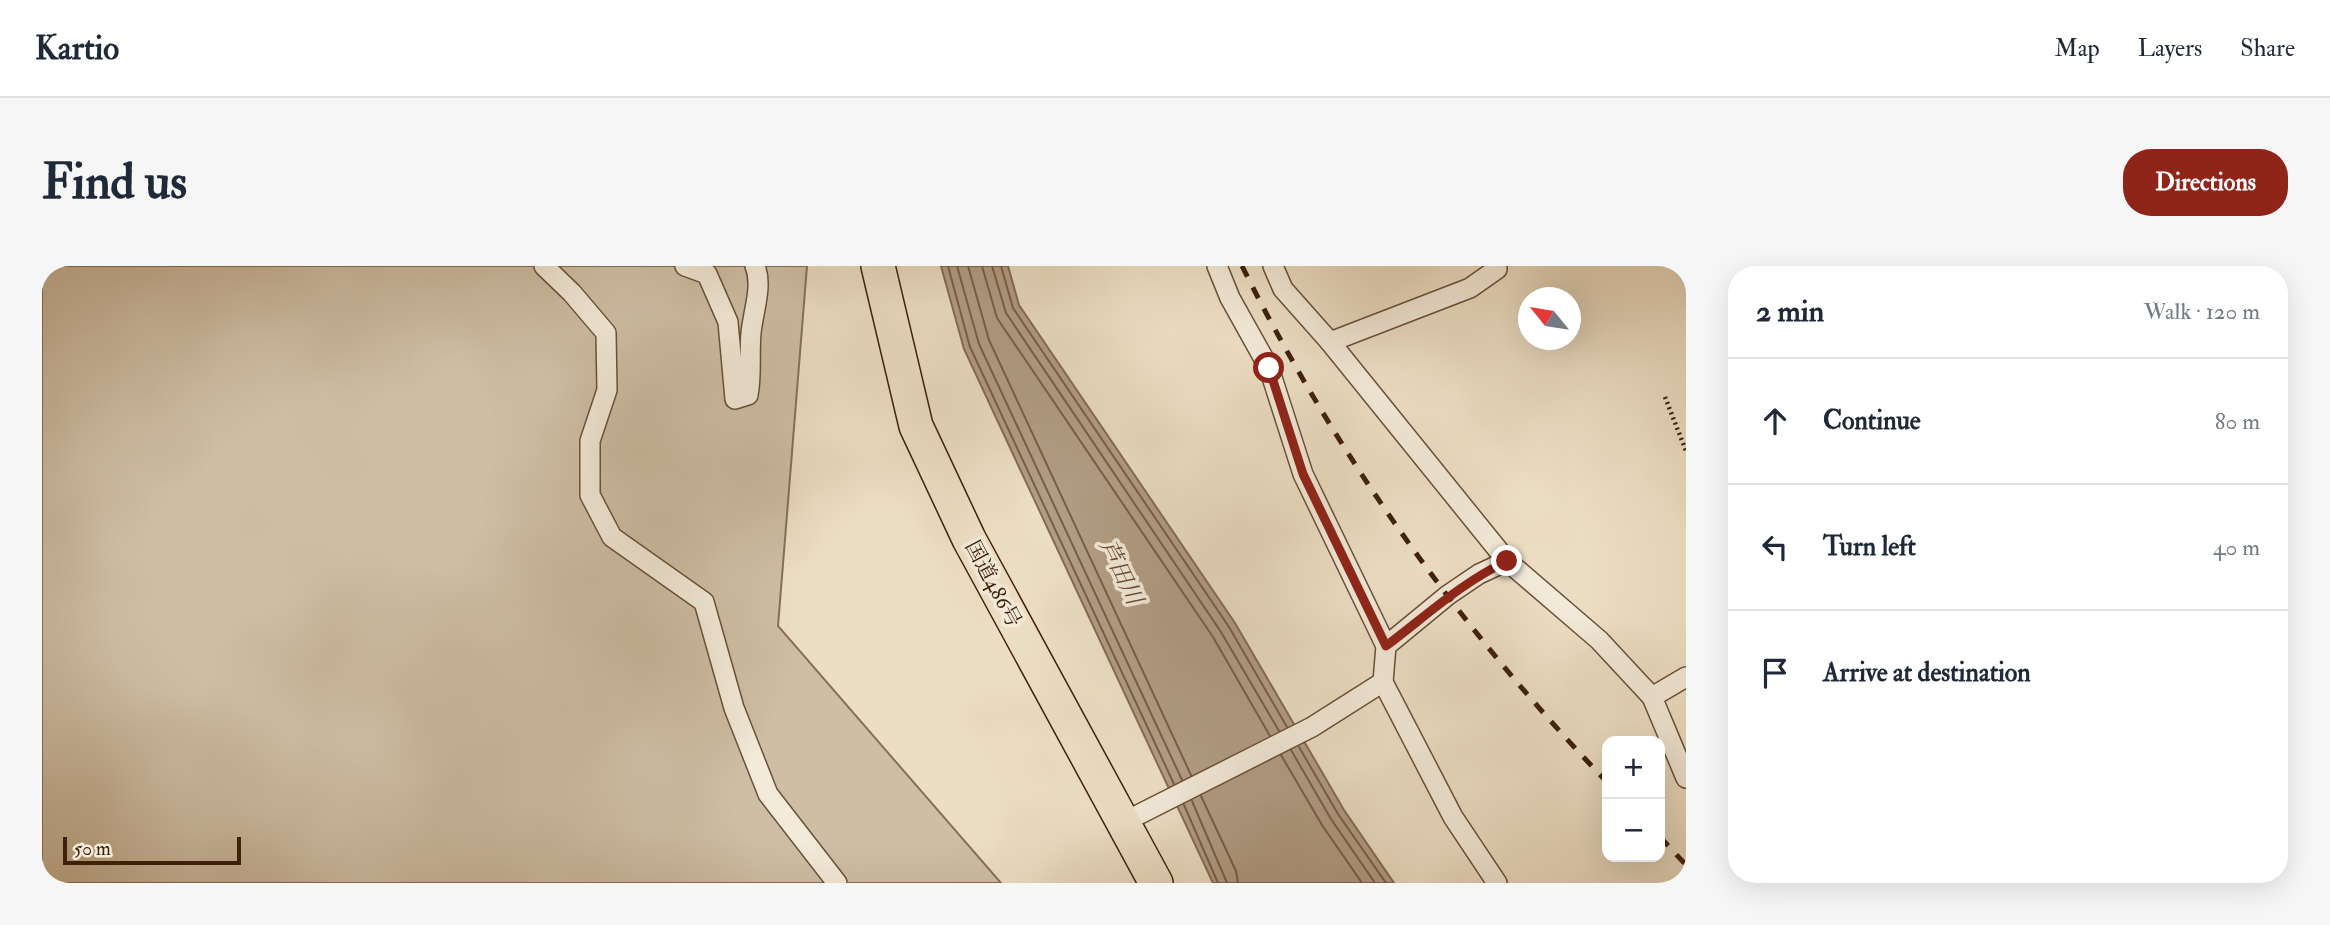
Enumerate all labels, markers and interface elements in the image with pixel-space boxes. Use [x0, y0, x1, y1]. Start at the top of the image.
text: Kartio [35, 28, 119, 69]
text: Map [2055, 33, 2100, 64]
text: Layers [2138, 33, 2202, 64]
text: Share [2240, 33, 2295, 64]
button: Directions [2123, 149, 2288, 216]
text: Find us [42, 152, 187, 213]
north arrow [1518, 287, 1581, 350]
text: 2 min [1756, 293, 1824, 330]
text: Walk · 120 m [2144, 297, 2260, 326]
route start [1253, 352, 1284, 383]
icon: ahead [1756, 402, 1794, 440]
text: Continue [1823, 405, 1921, 437]
text: 80 m [2215, 407, 2260, 436]
icon: left [1756, 528, 1794, 566]
text: Turn left [1823, 531, 1916, 563]
text: 40 m [2213, 533, 2260, 562]
water label: 芦田川 [1093, 535, 1150, 612]
street label: 国道486号 [959, 536, 1027, 632]
route end [1491, 545, 1522, 576]
icon: arrive [1756, 654, 1794, 692]
text: Arrive at destination [1823, 657, 2031, 689]
map controls [1602, 736, 1665, 862]
button: + [1602, 736, 1665, 799]
button: − [1602, 799, 1665, 862]
scale bar [63, 834, 242, 866]
text: 50 m [74, 837, 111, 861]

